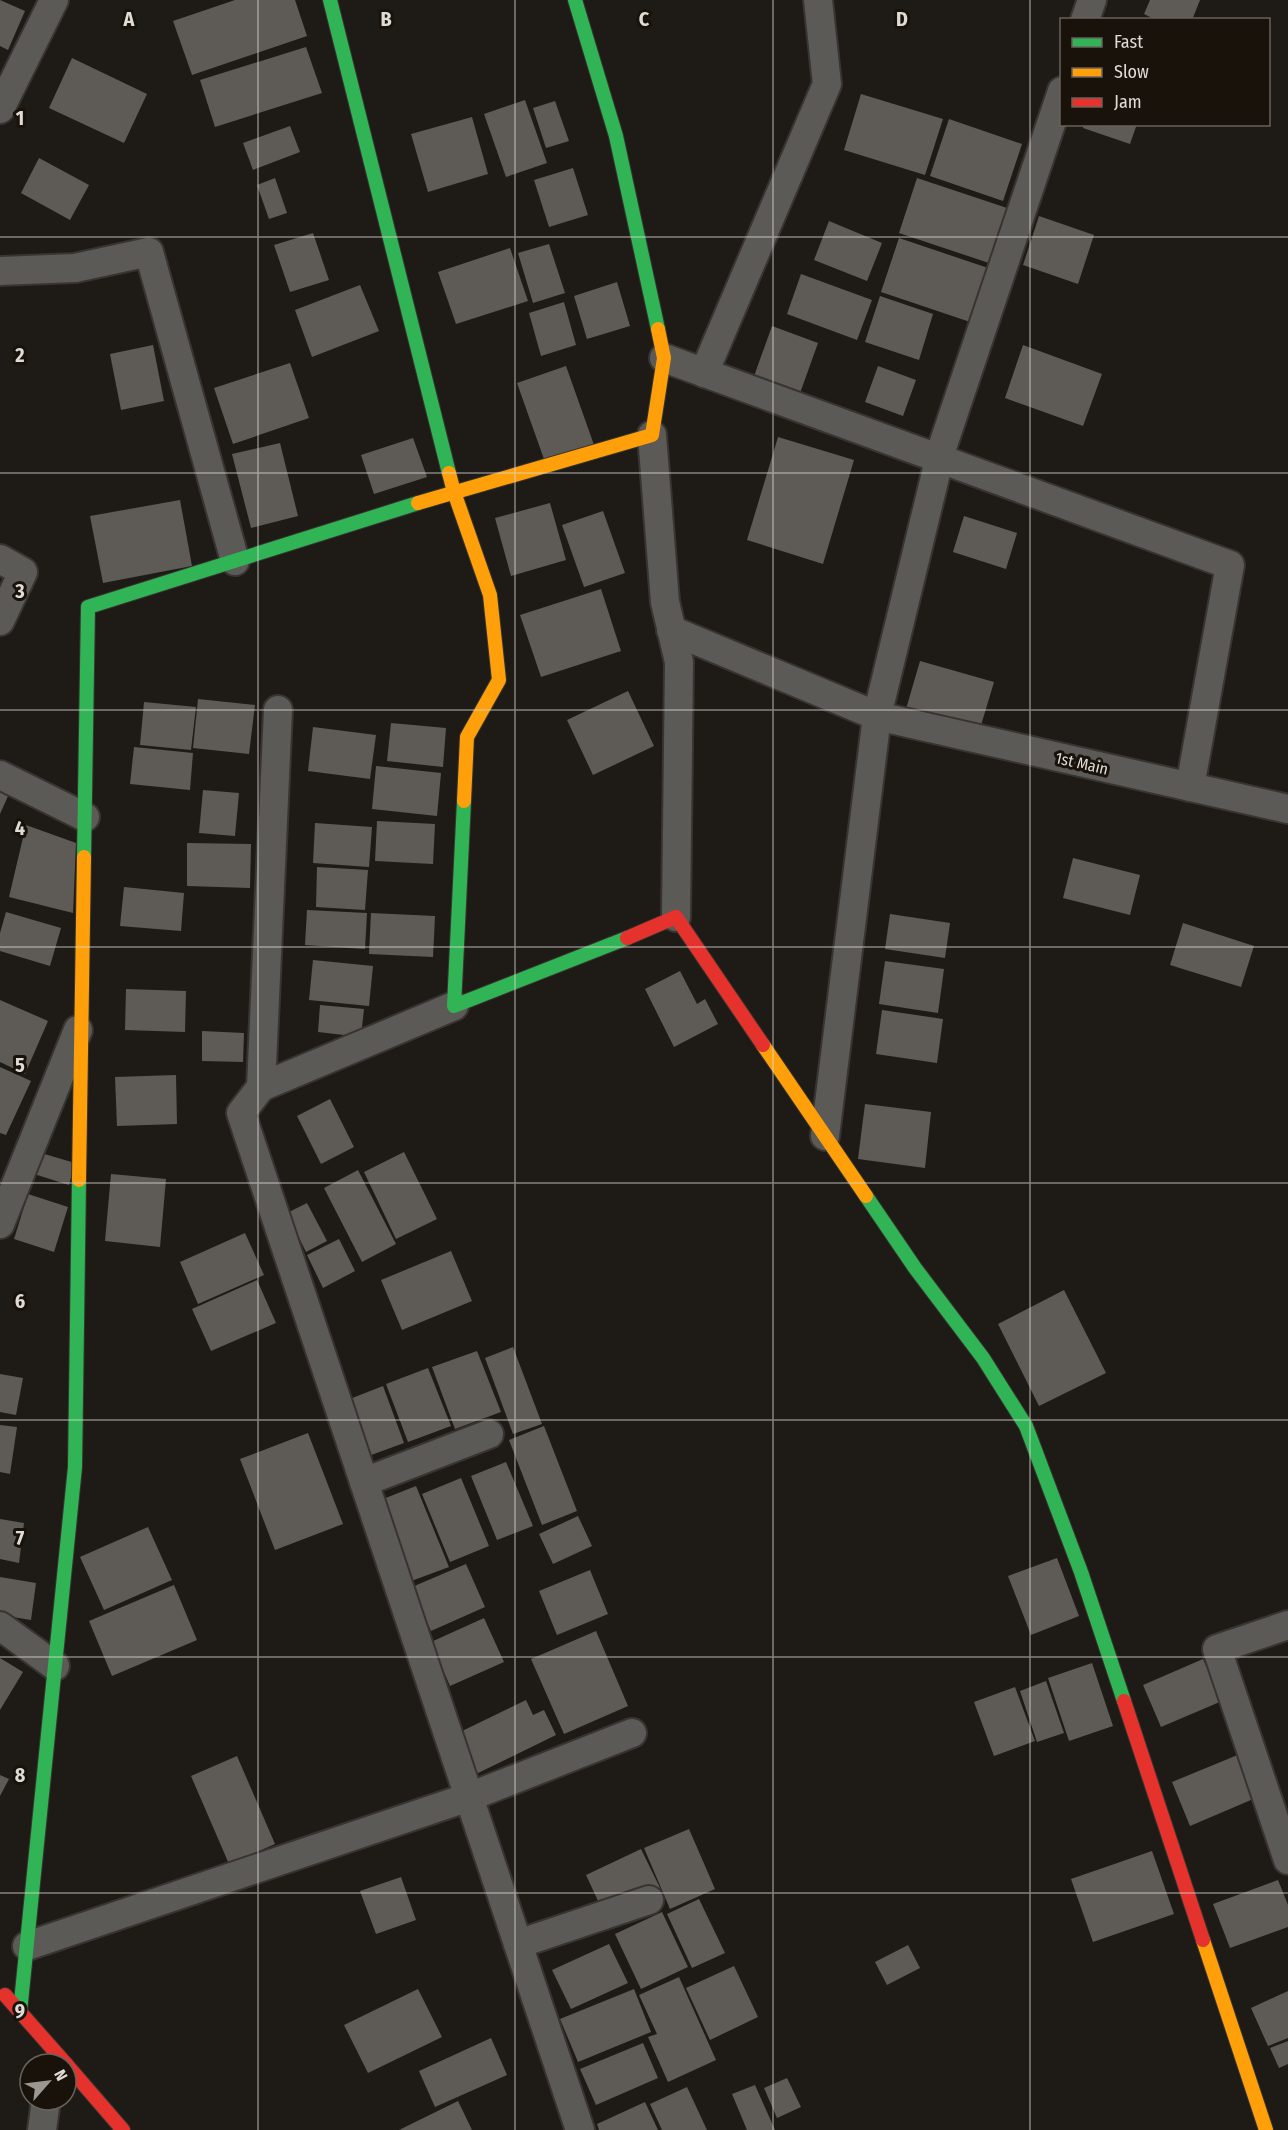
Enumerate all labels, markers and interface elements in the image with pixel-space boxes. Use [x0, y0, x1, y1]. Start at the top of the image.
text: A [123, 7, 136, 31]
text: B [380, 7, 392, 31]
text: C [639, 7, 650, 31]
text: D [896, 7, 908, 31]
legend [1060, 18, 1270, 126]
text: Fast [1114, 31, 1143, 53]
text: Slow [1114, 61, 1149, 83]
text: Jam [1114, 91, 1142, 113]
text: 1 [16, 106, 24, 130]
text: 2 [14, 343, 25, 367]
text: 3 [14, 579, 25, 603]
street label: 1st Main [1054, 748, 1110, 779]
text: 4 [15, 816, 25, 840]
text: 5 [15, 1053, 25, 1077]
text: 6 [15, 1289, 25, 1313]
text: 7 [16, 1526, 25, 1550]
text: 8 [15, 1763, 26, 1787]
text: 9 [15, 1999, 25, 2023]
north arrow [18, 2052, 78, 2112]
text: N [50, 2066, 71, 2084]

